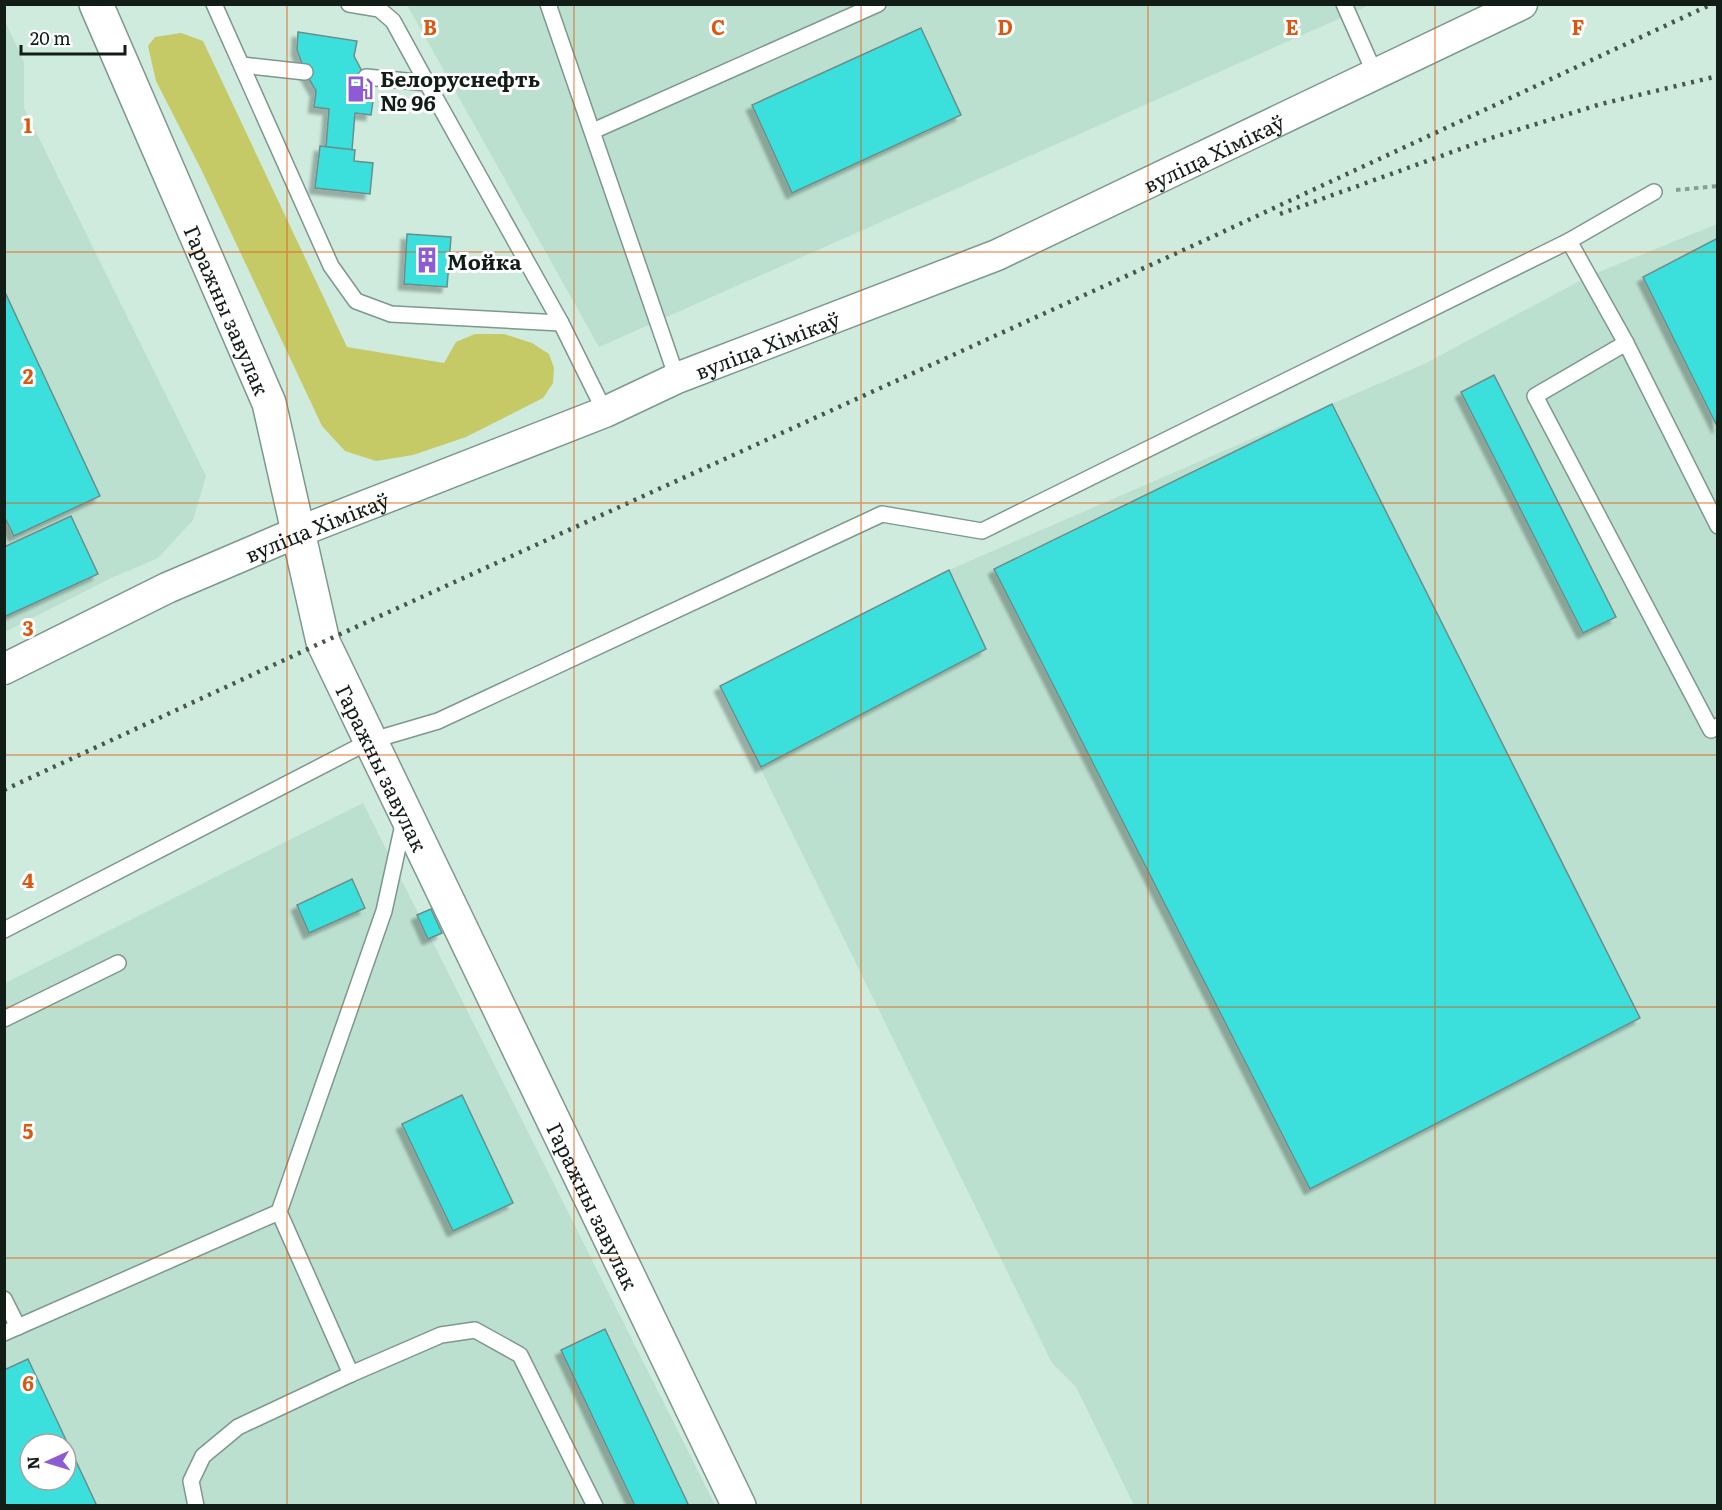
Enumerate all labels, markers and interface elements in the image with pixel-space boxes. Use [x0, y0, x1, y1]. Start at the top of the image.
text: B [423, 11, 437, 41]
text: C [711, 11, 725, 41]
text: D [997, 11, 1013, 41]
text: E [1285, 11, 1299, 41]
text: F [1572, 11, 1585, 41]
scale bar [21, 18, 124, 56]
text: 20 m [30, 24, 71, 51]
place label: Белоруснефть № 96 [380, 62, 540, 117]
fuel station icon: Белоруснефть № 96 [345, 74, 375, 104]
street label: вуліца Хімікаў [1137, 104, 1290, 199]
text: 1 [24, 109, 32, 139]
street label: Гаражны завулак [178, 220, 279, 400]
building icon: Мойка [412, 245, 442, 275]
place label: Мойка [447, 245, 522, 276]
street label: вуліца Хімікаў [690, 301, 845, 385]
text: 2 [23, 360, 34, 390]
street label: вуліца Хімікаў [240, 482, 394, 569]
text: 3 [22, 612, 34, 642]
street label: Гаражны завулак [330, 678, 437, 857]
text: 4 [22, 864, 34, 894]
text: 5 [23, 1115, 34, 1145]
street label: Гаражны завулак [541, 1116, 648, 1295]
text: 6 [22, 1367, 34, 1397]
north arrow [18, 1432, 78, 1492]
text: N [20, 1456, 44, 1471]

